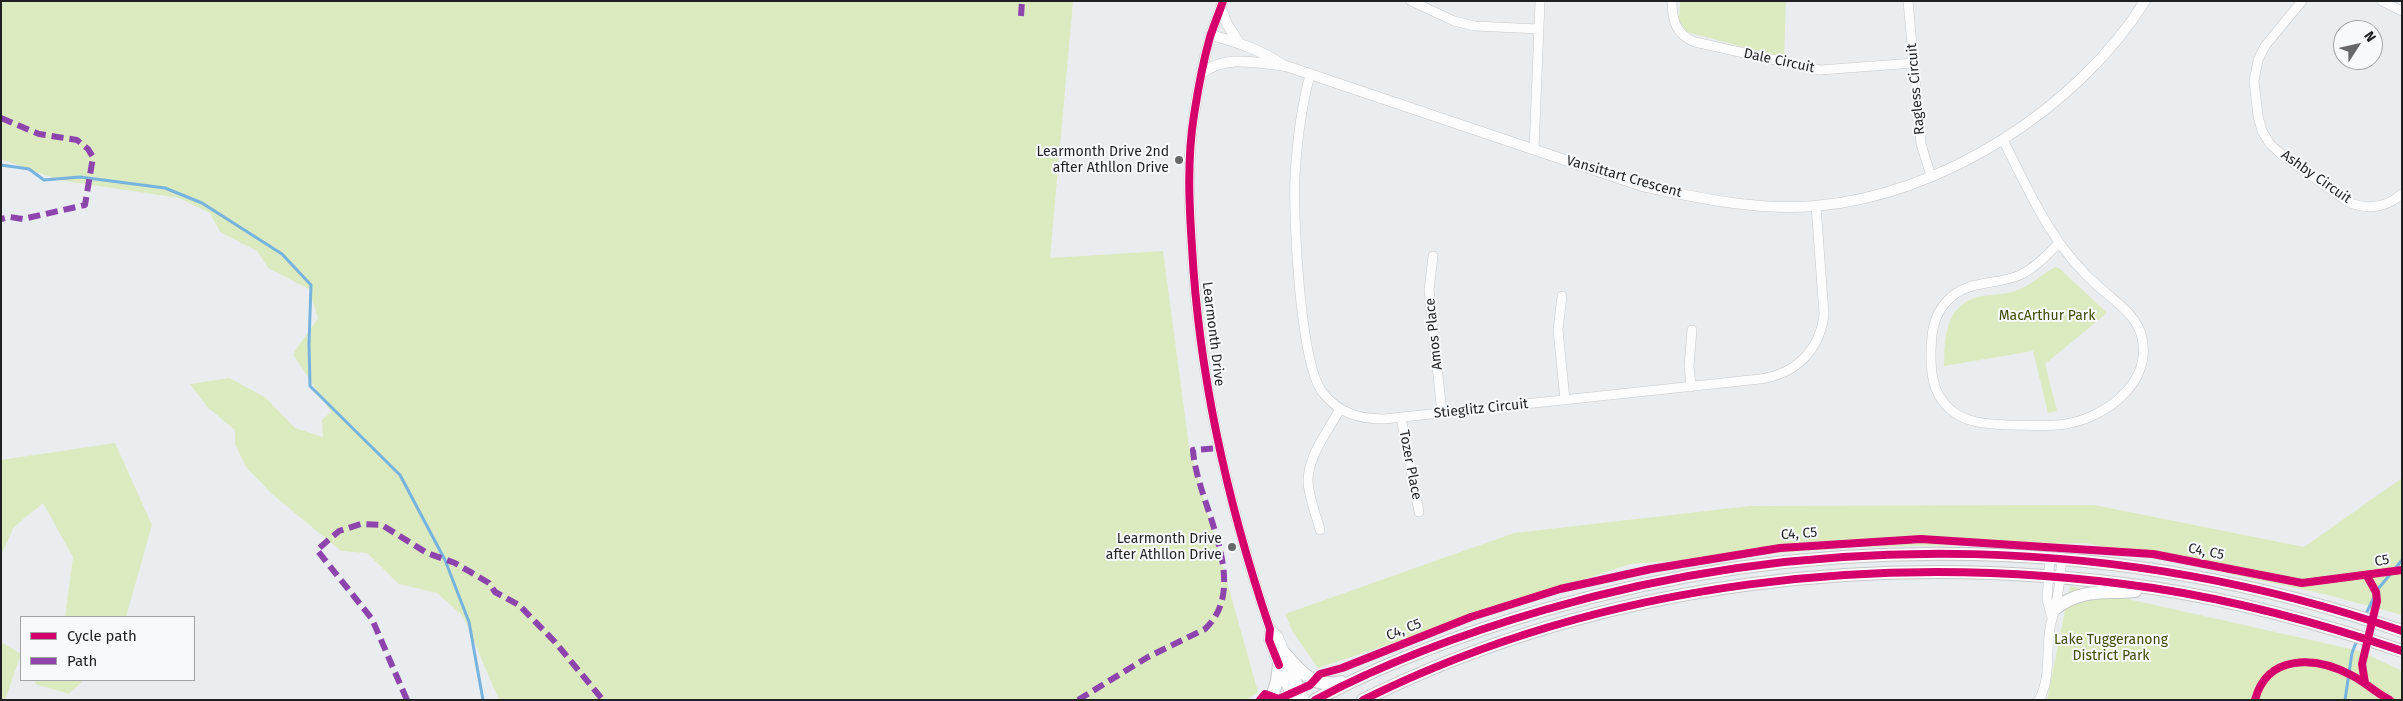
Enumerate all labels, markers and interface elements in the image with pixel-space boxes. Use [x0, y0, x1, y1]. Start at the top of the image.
north arrow [2333, 20, 2383, 70]
text: N [2360, 28, 2380, 45]
street label: Ragless Circuit [1904, 43, 1928, 135]
street label: Dale Circuit [1742, 45, 1816, 77]
place label: Learmonth Drive 2nd after Athllon Drive [1036, 144, 1169, 176]
street label: Ashby Circuit [2278, 147, 2354, 207]
street label: Vansittart Crescent [1564, 152, 1684, 202]
marker: Learmonth Drive 2nd after Athllon Drive [1173, 154, 1185, 166]
street label: Learmonth Drive [1198, 281, 1228, 387]
street label: Amos Place [1422, 297, 1446, 371]
park label: MacArthur Park [1999, 308, 2095, 324]
street label: Stieglitz Circuit [1433, 396, 1529, 422]
street label: Tozer Place [1395, 429, 1425, 501]
street label: C4, C5 [1780, 524, 1818, 544]
place label: Learmonth Drive after Athllon Drive [1106, 531, 1222, 564]
street label: C4, C5 [2187, 540, 2225, 564]
marker: Learmonth Drive after Athllon Drive [1226, 541, 1238, 553]
street label: C5 [2373, 551, 2391, 571]
street label: C4, C5 [1384, 615, 1424, 645]
legend [20, 616, 195, 681]
text: Cycle path [67, 627, 137, 645]
park label: Lake Tuggeranong District Park [2054, 632, 2168, 664]
text: Path [67, 652, 97, 670]

